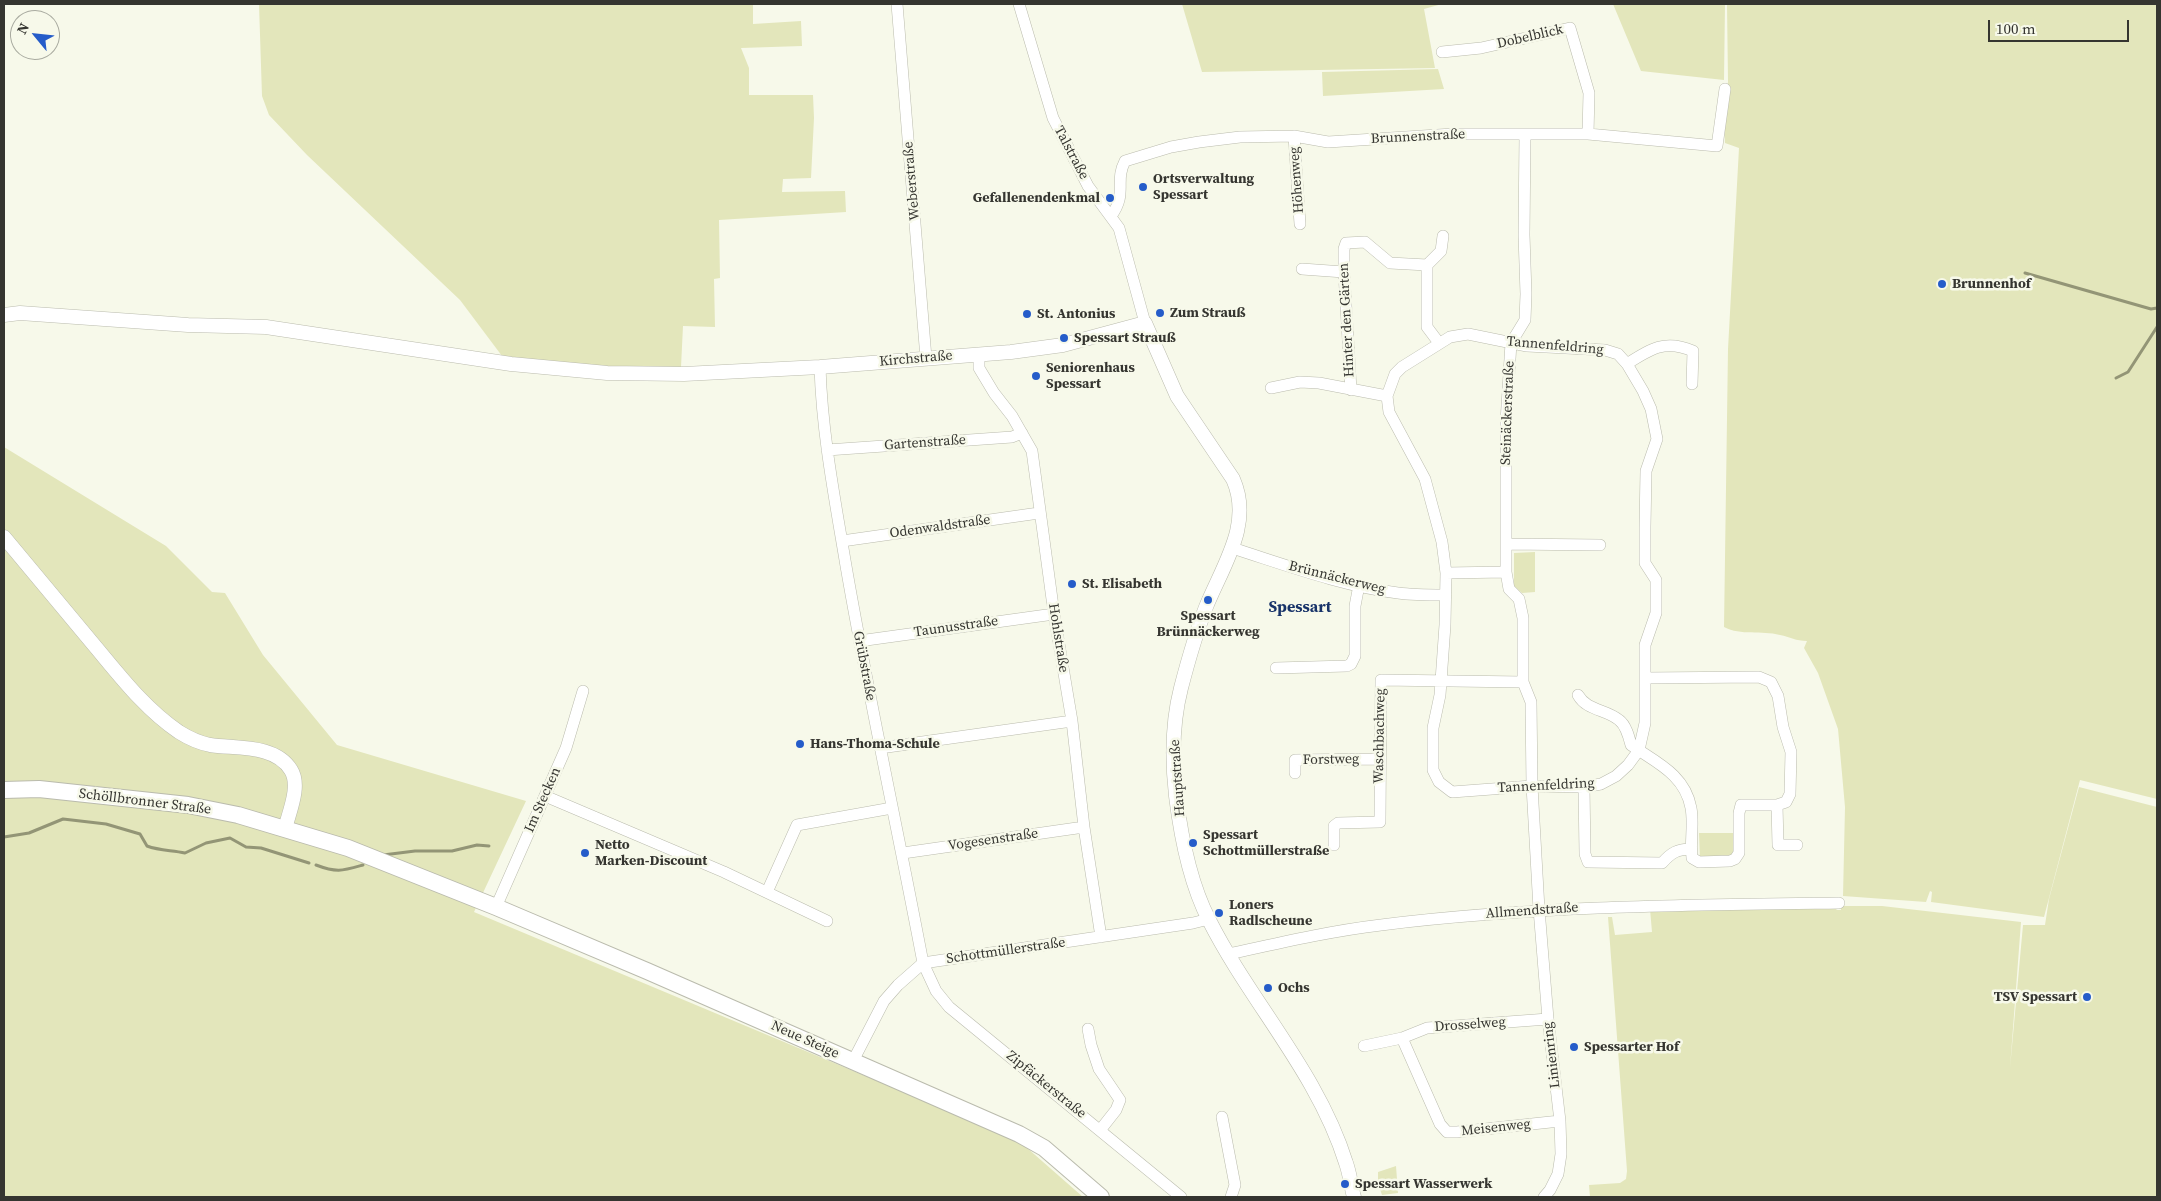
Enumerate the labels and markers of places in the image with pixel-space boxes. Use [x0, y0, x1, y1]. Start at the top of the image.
place label: Ortsverwaltung Spessart [1153, 171, 1254, 203]
marker: Ortsverwaltung Spessart [1137, 181, 1149, 193]
place label: Gefallenendenkmal [973, 190, 1100, 206]
marker: Gefallenendenkmal [1104, 192, 1116, 204]
place label: Brunnenhof [1952, 276, 2031, 292]
marker: Brunnenhof [1936, 278, 1948, 290]
place label: Zum Strauß [1170, 305, 1245, 321]
place label: St. Antonius [1037, 306, 1115, 322]
marker: Zum Strauß [1154, 307, 1166, 319]
marker: St. Antonius [1021, 308, 1033, 320]
place label: Spessart Strauß [1074, 330, 1176, 346]
marker: Spessart Strauß [1058, 332, 1070, 344]
place label: Seniorenhaus Spessart [1046, 360, 1135, 392]
marker: Seniorenhaus Spessart [1030, 370, 1042, 382]
place label: St. Elisabeth [1082, 576, 1162, 592]
marker: St. Elisabeth [1066, 578, 1078, 590]
marker: Spessart Brünnäckerweg [1202, 594, 1214, 606]
place label: Spessart Brünnäckerweg [1156, 608, 1260, 640]
place label: Hans-Thoma-Schule [810, 736, 940, 752]
marker: Hans-Thoma-Schule [794, 738, 806, 750]
place label: Spessart Schottmüllerstraße [1203, 827, 1329, 860]
place label: Netto Marken-Discount [595, 837, 707, 870]
marker: Spessart Schottmüllerstraße [1187, 837, 1199, 849]
marker: Netto Marken-Discount [579, 847, 591, 859]
place label: Loners Radlscheune [1229, 897, 1312, 930]
marker: Loners Radlscheune [1213, 907, 1225, 919]
place label: Ochs [1278, 980, 1310, 996]
marker: Ochs [1262, 982, 1274, 994]
place label: TSV Spessart [1994, 989, 2077, 1005]
marker: TSV Spessart [2081, 991, 2093, 1003]
place label: Spessarter Hof [1584, 1039, 1679, 1055]
marker: Spessarter Hof [1568, 1041, 1580, 1053]
place label: Spessart Wasserwerk [1355, 1176, 1492, 1192]
marker: Spessart Wasserwerk [1339, 1178, 1351, 1190]

